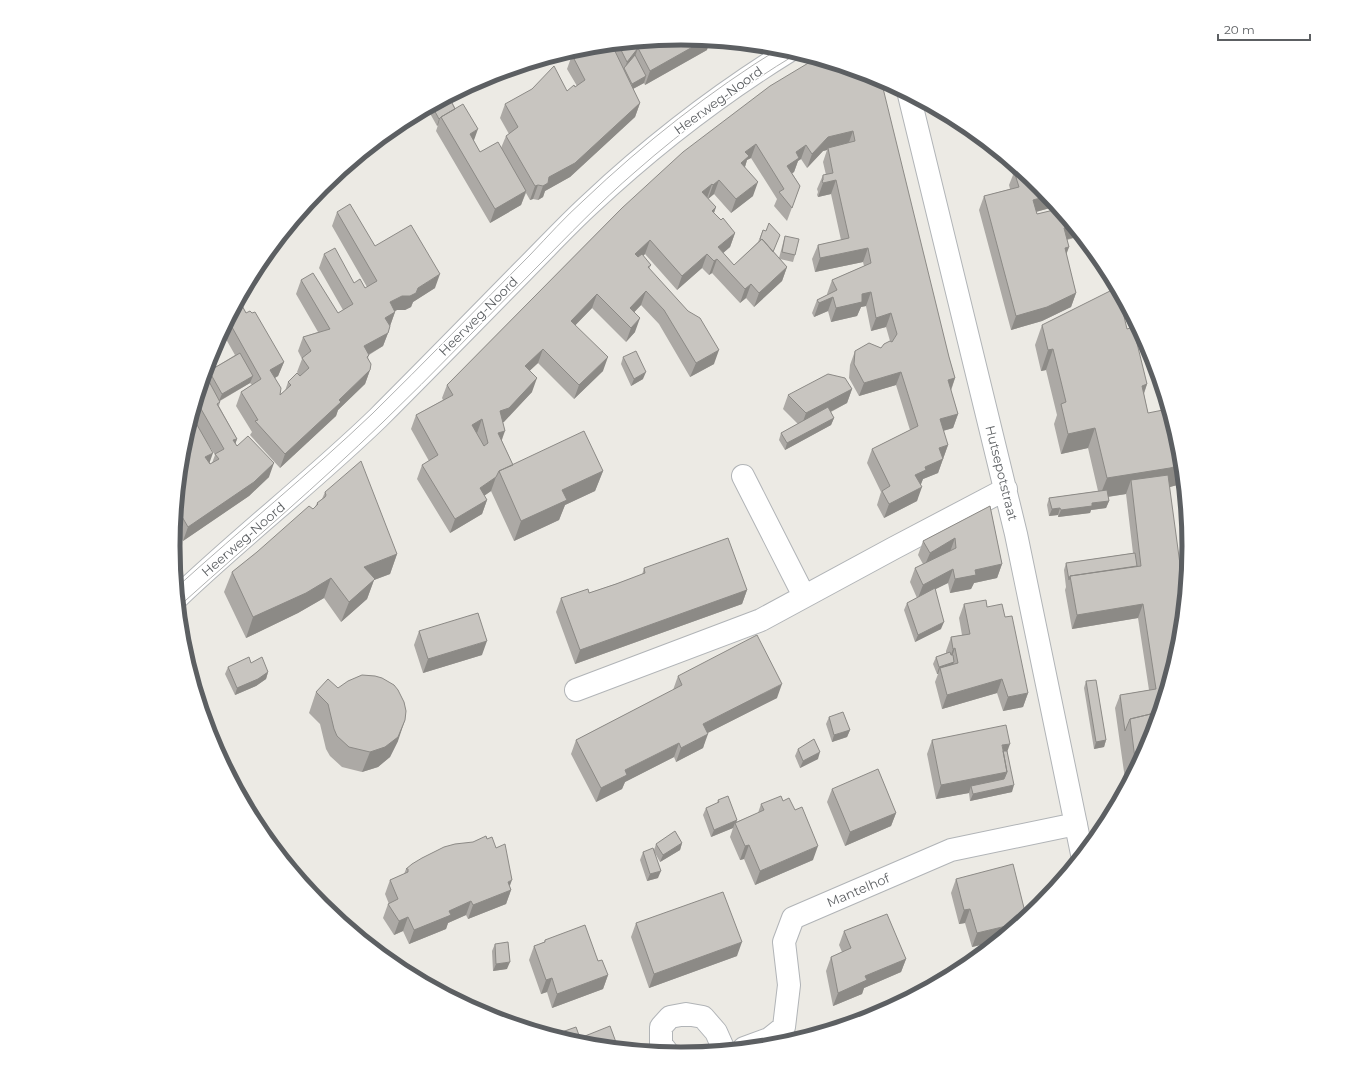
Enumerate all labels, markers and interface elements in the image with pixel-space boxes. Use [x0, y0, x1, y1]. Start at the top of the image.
scale bar [1218, 16, 1310, 42]
text: 20 m [1224, 22, 1255, 37]
street label: Heerweg-Noord [671, 63, 765, 137]
street label: Heerweg-Noord [435, 273, 521, 359]
street label: Hutsepotstraat [982, 424, 1022, 522]
street label: Heerweg-Noord [198, 498, 288, 580]
street label: Mantelhof [824, 869, 892, 910]

